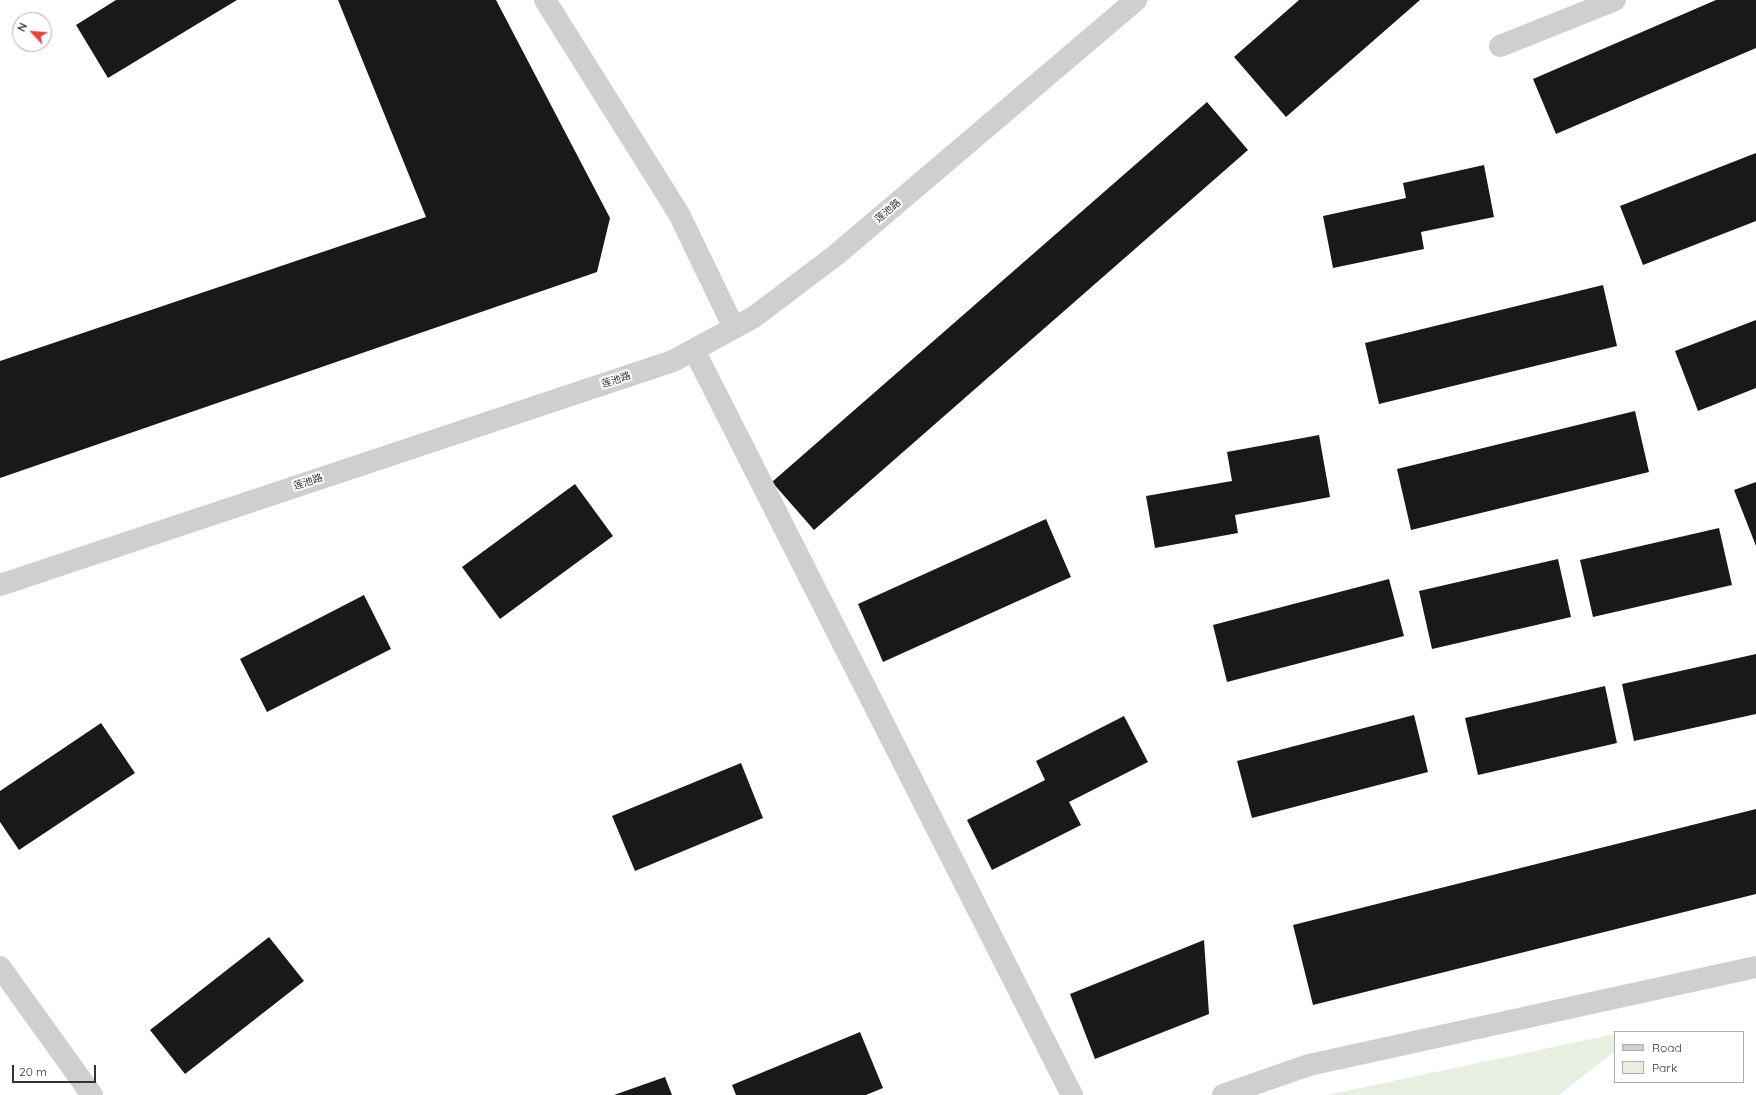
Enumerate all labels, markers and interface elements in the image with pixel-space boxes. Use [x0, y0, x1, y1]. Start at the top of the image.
north arrow [12, 12, 52, 52]
text: N [14, 20, 30, 34]
street label: 莲池路 [873, 197, 903, 225]
street label: 莲池路 [600, 370, 632, 390]
street label: 莲池路 [292, 472, 324, 492]
legend [1614, 1031, 1744, 1083]
text: Road [1652, 1040, 1682, 1055]
scale bar [14, 1057, 98, 1083]
text: Park [1652, 1060, 1677, 1075]
text: 20 m [19, 1064, 47, 1079]

